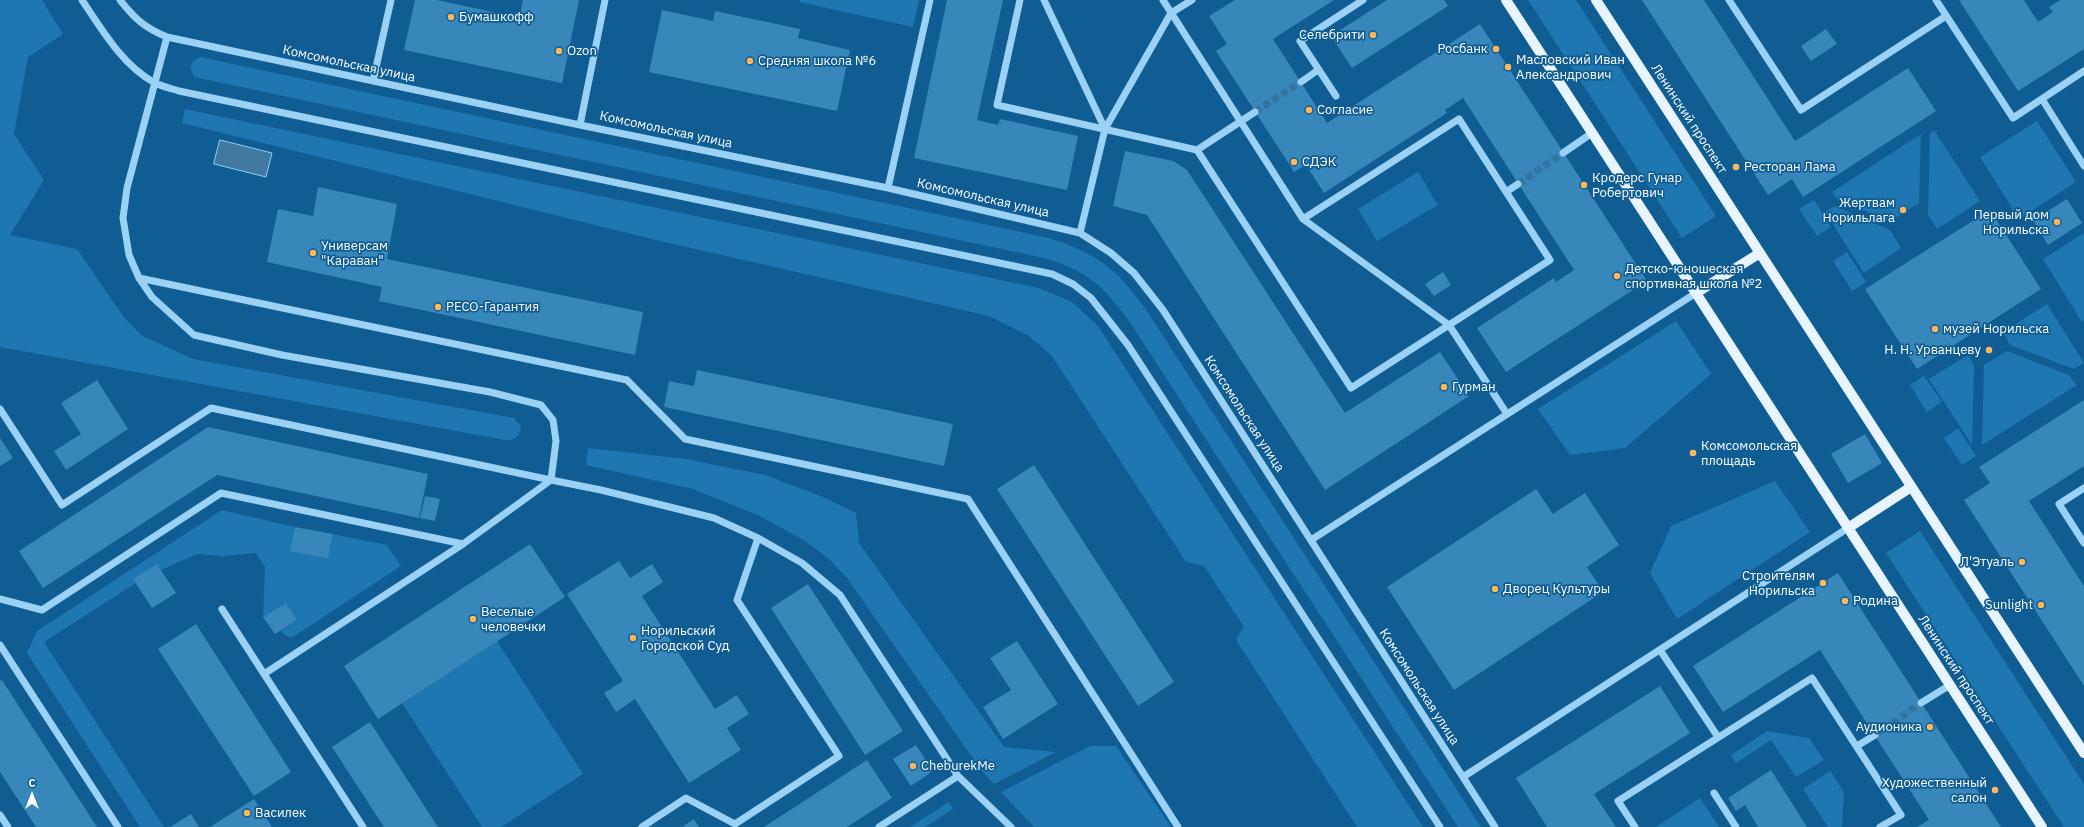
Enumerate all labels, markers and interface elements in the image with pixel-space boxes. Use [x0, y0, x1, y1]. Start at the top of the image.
place label: Бумашкофф [459, 9, 534, 25]
marker: Бумашкофф [446, 12, 456, 22]
place label: Селебрити [1299, 27, 1365, 43]
marker: Селебрити [1368, 30, 1378, 40]
place label: Росбанк [1437, 41, 1488, 57]
street label: Комсомольская улица [281, 42, 417, 86]
place label: Ozon [567, 43, 597, 59]
marker: Росбанк [1491, 44, 1501, 54]
marker: Ozon [554, 46, 564, 56]
place label: Масловский Иван Александрович [1516, 52, 1625, 83]
place label: Средняя школа №6 [758, 53, 876, 69]
marker: Средняя школа №6 [745, 56, 755, 66]
street label: Ленинский проспект [1648, 61, 1730, 177]
marker: Масловский Иван Александрович [1503, 62, 1513, 72]
place label: Согласие [1317, 102, 1373, 118]
marker: Согласие [1304, 105, 1314, 115]
street label: Комсомольская улица [598, 108, 734, 152]
place label: СДЭК [1302, 154, 1336, 170]
marker: СДЭК [1289, 157, 1299, 167]
place label: Ресторан Лама [1744, 159, 1836, 175]
marker: Ресторан Лама [1731, 162, 1741, 172]
place label: Кродерс Гунар Робертович [1592, 170, 1682, 201]
street label: Комсомольская улица [915, 175, 1051, 221]
marker: Кродерс Гунар Робертович [1579, 180, 1589, 190]
place label: Жертвам Норильлага [1823, 195, 1895, 226]
marker: Жертвам Норильлага [1898, 205, 1908, 215]
place label: Первый дом Норильска [1974, 207, 2049, 238]
marker: Первый дом Норильска [2052, 217, 2062, 227]
place label: Универсам "Караван" [321, 238, 388, 269]
marker: Универсам "Караван" [308, 248, 318, 258]
place label: Детско-юношеская спортивная школа №2 [1625, 261, 1762, 292]
marker: Детско-юношеская спортивная школа №2 [1612, 271, 1622, 281]
place label: РЕСО-Гарантия [446, 299, 539, 315]
marker: РЕСО-Гарантия [433, 302, 443, 312]
place label: музей Норильска [1943, 321, 2049, 337]
marker: музей Норильска [1930, 324, 1940, 334]
place label: Н. Н. Урванцеву [1884, 342, 1981, 358]
marker: Н. Н. Урванцеву [1984, 345, 1994, 355]
street label: Комсомольская улица [1201, 353, 1287, 475]
place label: Гурман [1452, 379, 1496, 395]
marker: Гурман [1439, 382, 1449, 392]
place label: Комсомольская площадь [1701, 438, 1797, 469]
marker: Комсомольская площадь [1688, 448, 1698, 458]
place label: Л'Этуаль [1960, 554, 2014, 570]
marker: Л'Этуаль [2017, 557, 2027, 567]
place label: Строителям Норильска [1742, 568, 1815, 599]
marker: Строителям Норильска [1818, 578, 1828, 588]
place label: Дворец Культуры [1503, 581, 1610, 597]
marker: Дворец Культуры [1490, 584, 1500, 594]
place label: Родина [1853, 593, 1898, 609]
marker: Родина [1840, 596, 1850, 606]
place label: Sunlight [1985, 597, 2033, 613]
marker: Sunlight [2036, 600, 2046, 610]
place label: Веселые человечки [481, 604, 546, 635]
street label: Ленинский проспект [1915, 612, 1997, 728]
marker: Веселые человечки [468, 614, 478, 624]
place label: Норильский Городской Суд [641, 623, 730, 654]
street label: Комсомольская улица [1376, 626, 1462, 748]
marker: Норильский Городской Суд [628, 633, 638, 643]
place label: Аудионика [1856, 719, 1922, 735]
marker: Аудионика [1925, 722, 1935, 732]
place label: CheburekMe [921, 758, 995, 774]
marker: CheburekMe [908, 761, 918, 771]
north arrow [12, 775, 52, 815]
place label: Художественный салон [1882, 775, 1987, 806]
text: С [28, 776, 36, 790]
marker: Художественный салон [1990, 785, 2000, 795]
place label: Василек [255, 805, 306, 821]
marker: Василек [242, 808, 252, 818]

